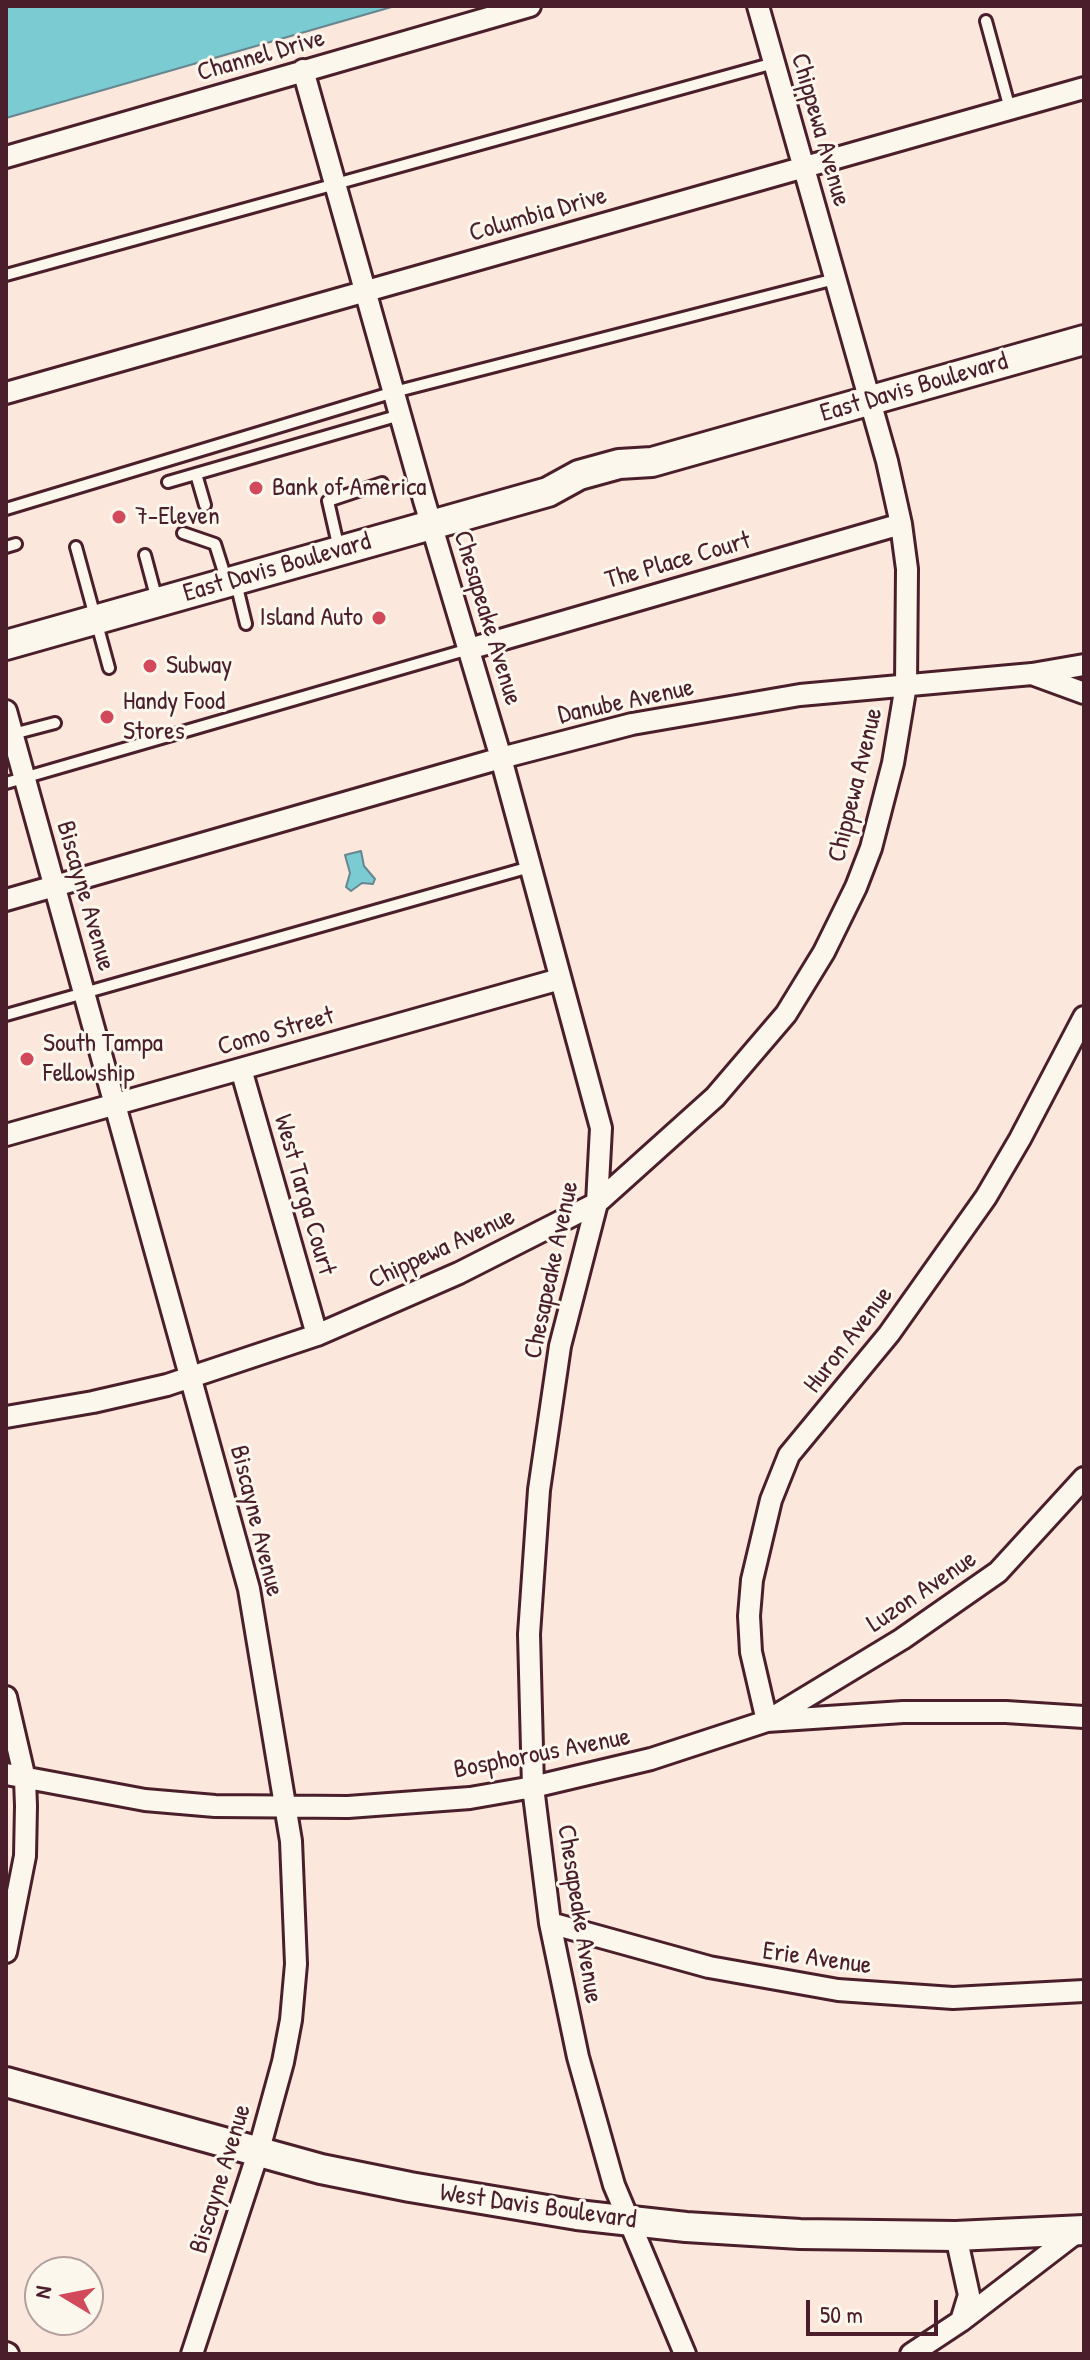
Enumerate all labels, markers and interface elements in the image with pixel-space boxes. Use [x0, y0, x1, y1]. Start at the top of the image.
street label: Channel Drive [194, 23, 328, 89]
street label: Chippewa Avenue [783, 50, 857, 210]
street label: Columbia Drive [466, 181, 610, 249]
street label: East Davis Boulevard [817, 346, 1011, 430]
place label: Bank of America [272, 472, 427, 504]
marker: Bank of America [247, 479, 265, 497]
place label: 7-Eleven [135, 501, 220, 533]
marker: 7-Eleven [110, 508, 128, 526]
street label: The Place Court [602, 525, 754, 597]
street label: East Davis Boulevard [180, 526, 374, 610]
street label: Chesapeake Avenue [446, 527, 528, 709]
place label: Island Auto [259, 602, 363, 634]
marker: Island Auto [370, 609, 388, 627]
place label: Subway [166, 650, 232, 682]
marker: Subway [141, 657, 159, 675]
street label: Danube Avenue [555, 672, 697, 732]
place label: Handy Food Stores [123, 686, 225, 748]
street label: Chippewa Avenue [822, 705, 890, 865]
marker: Handy Food Stores [98, 708, 116, 726]
street label: Biscayne Avenue [49, 818, 121, 974]
street label: Como Street [214, 1001, 338, 1063]
place label: South Tampa Fellowship [43, 1028, 163, 1090]
marker: South Tampa Fellowship [18, 1050, 36, 1068]
street label: West Targa Court [266, 1111, 342, 1279]
street label: Chesapeake Avenue [518, 1179, 586, 1361]
street label: Chippewa Avenue [364, 1202, 520, 1296]
street label: Huron Avenue [798, 1280, 900, 1400]
street label: Biscayne Avenue [222, 1442, 290, 1600]
street label: Luzon Avenue [861, 1544, 983, 1640]
street label: Bosphorous Avenue [451, 1722, 633, 1786]
street label: Chesapeake Avenue [549, 1822, 609, 2006]
street label: Erie Avenue [761, 1936, 873, 1982]
street label: Biscayne Avenue [184, 2101, 258, 2257]
street label: West Davis Boulevard [438, 2178, 638, 2236]
north arrow [24, 2256, 104, 2336]
text: N [27, 2284, 58, 2301]
scale bar [810, 2284, 942, 2334]
text: 50 m [820, 2298, 863, 2330]

